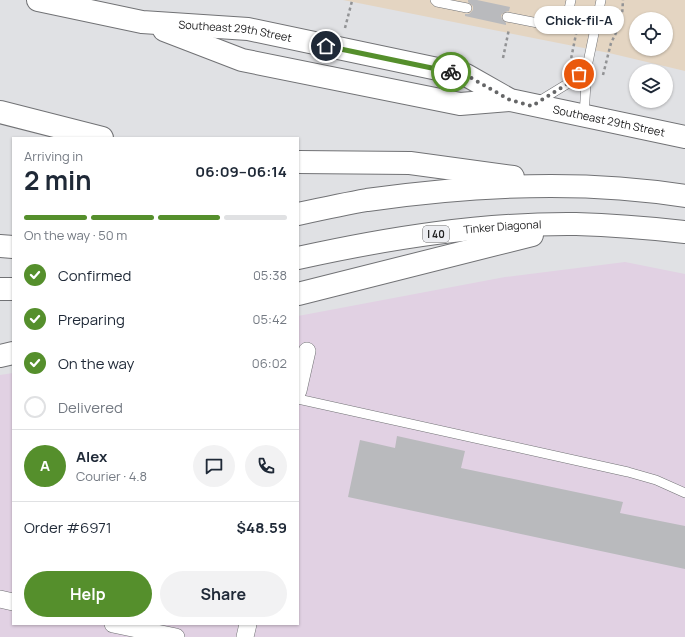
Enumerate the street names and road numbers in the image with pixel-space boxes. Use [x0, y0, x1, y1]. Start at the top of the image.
street label: Southeast 29th Street [178, 16, 293, 45]
street label: Southeast 29th Street [552, 101, 666, 140]
street label: Tinker Diagonal [463, 216, 542, 237]
road number: I 40 [423, 226, 449, 242]

